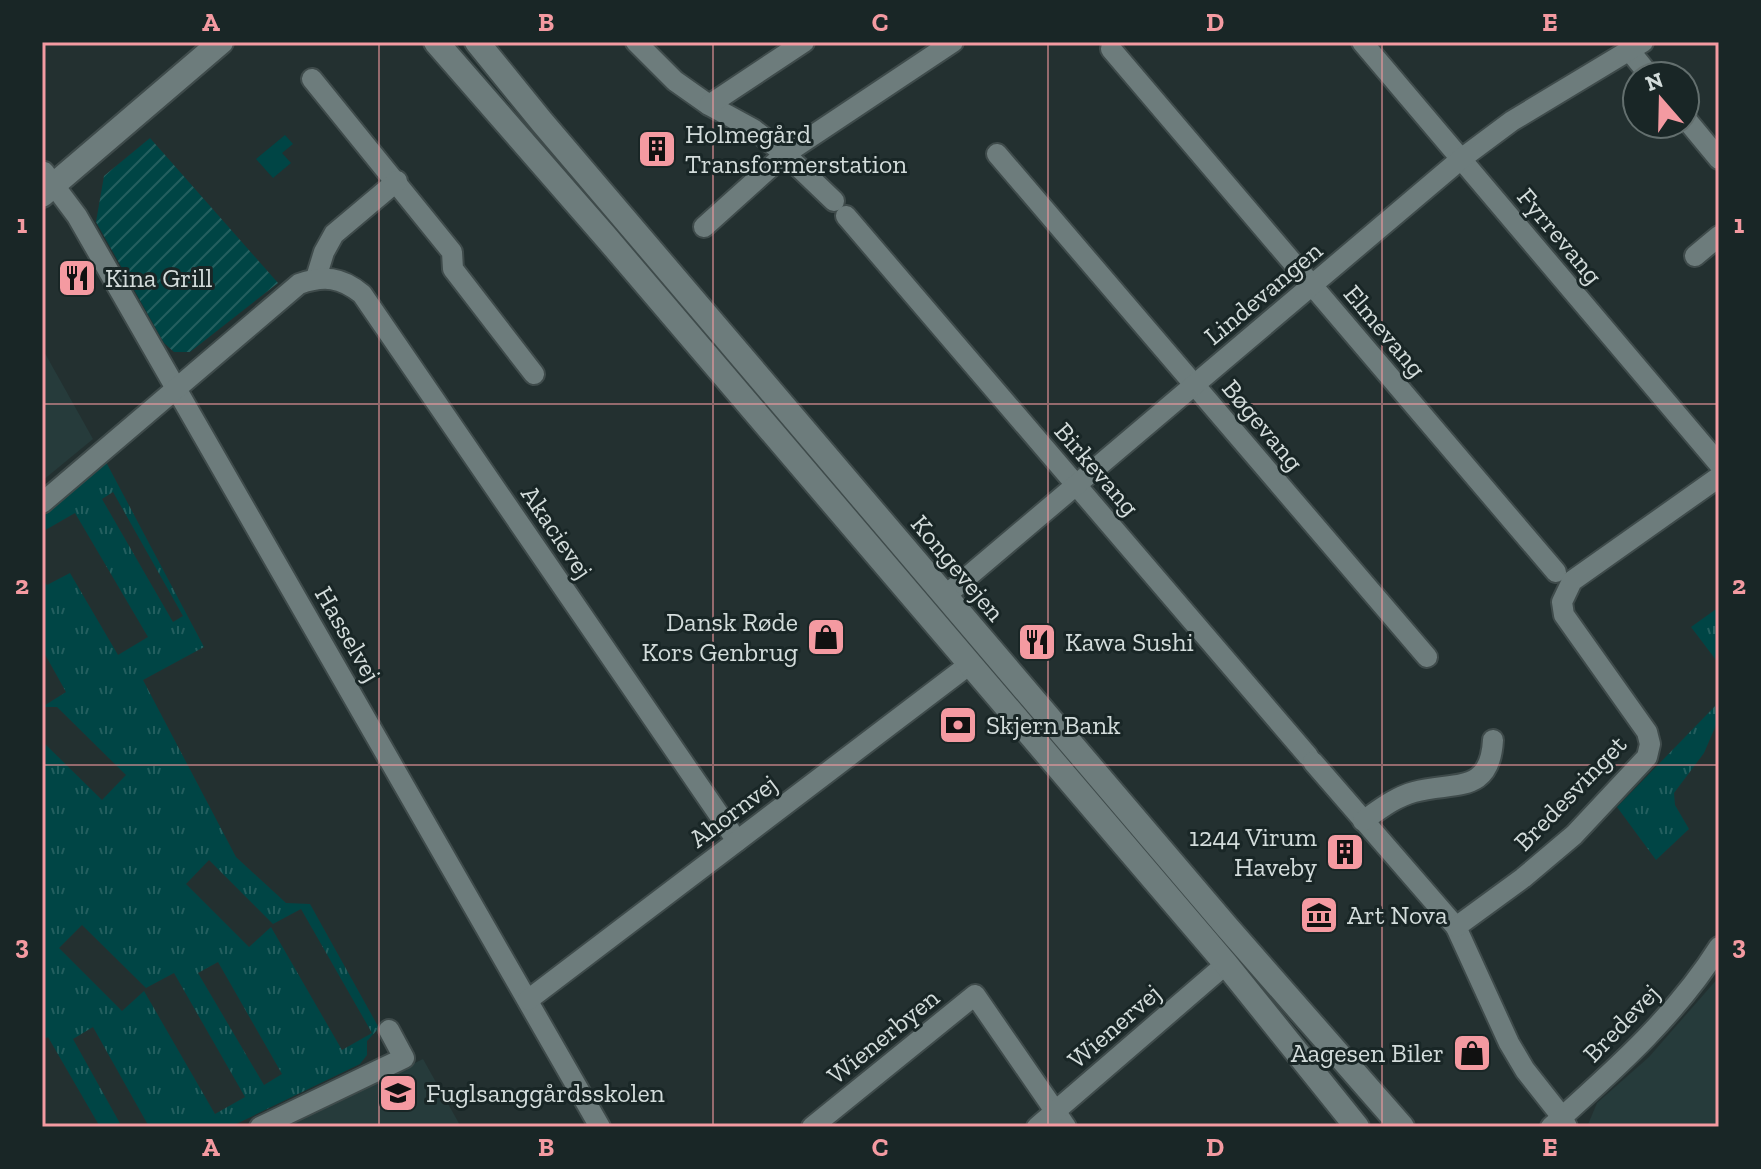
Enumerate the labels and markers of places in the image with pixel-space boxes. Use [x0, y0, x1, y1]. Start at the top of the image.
place label: Holmegård Transformerstation [685, 118, 907, 180]
building icon: Holmegård Transformerstation [636, 128, 678, 170]
restaurant icon: Kina Grill [56, 257, 98, 299]
place label: Kina Grill [105, 262, 212, 294]
place label: Dansk Røde Kors Genbrug [642, 606, 798, 668]
shop icon: Dansk Røde Kors Genbrug [805, 616, 847, 658]
restaurant icon: Kawa Sushi [1016, 621, 1058, 663]
place label: Kawa Sushi [1065, 626, 1194, 658]
bank icon: Skjern Bank [937, 704, 979, 746]
place label: Skjern Bank [986, 709, 1121, 741]
place label: 1244 Virum Haveby [1189, 821, 1318, 883]
building icon: 1244 Virum Haveby [1324, 831, 1366, 873]
museum icon: Art Nova [1298, 894, 1340, 936]
place label: Art Nova [1347, 899, 1448, 931]
shop icon: Aagesen Biler [1451, 1032, 1493, 1074]
place label: Aagesen Biler [1291, 1037, 1444, 1069]
school or university icon: Fuglsanggårdsskolen [377, 1072, 419, 1114]
place label: Fuglsanggårdsskolen [426, 1077, 665, 1109]

